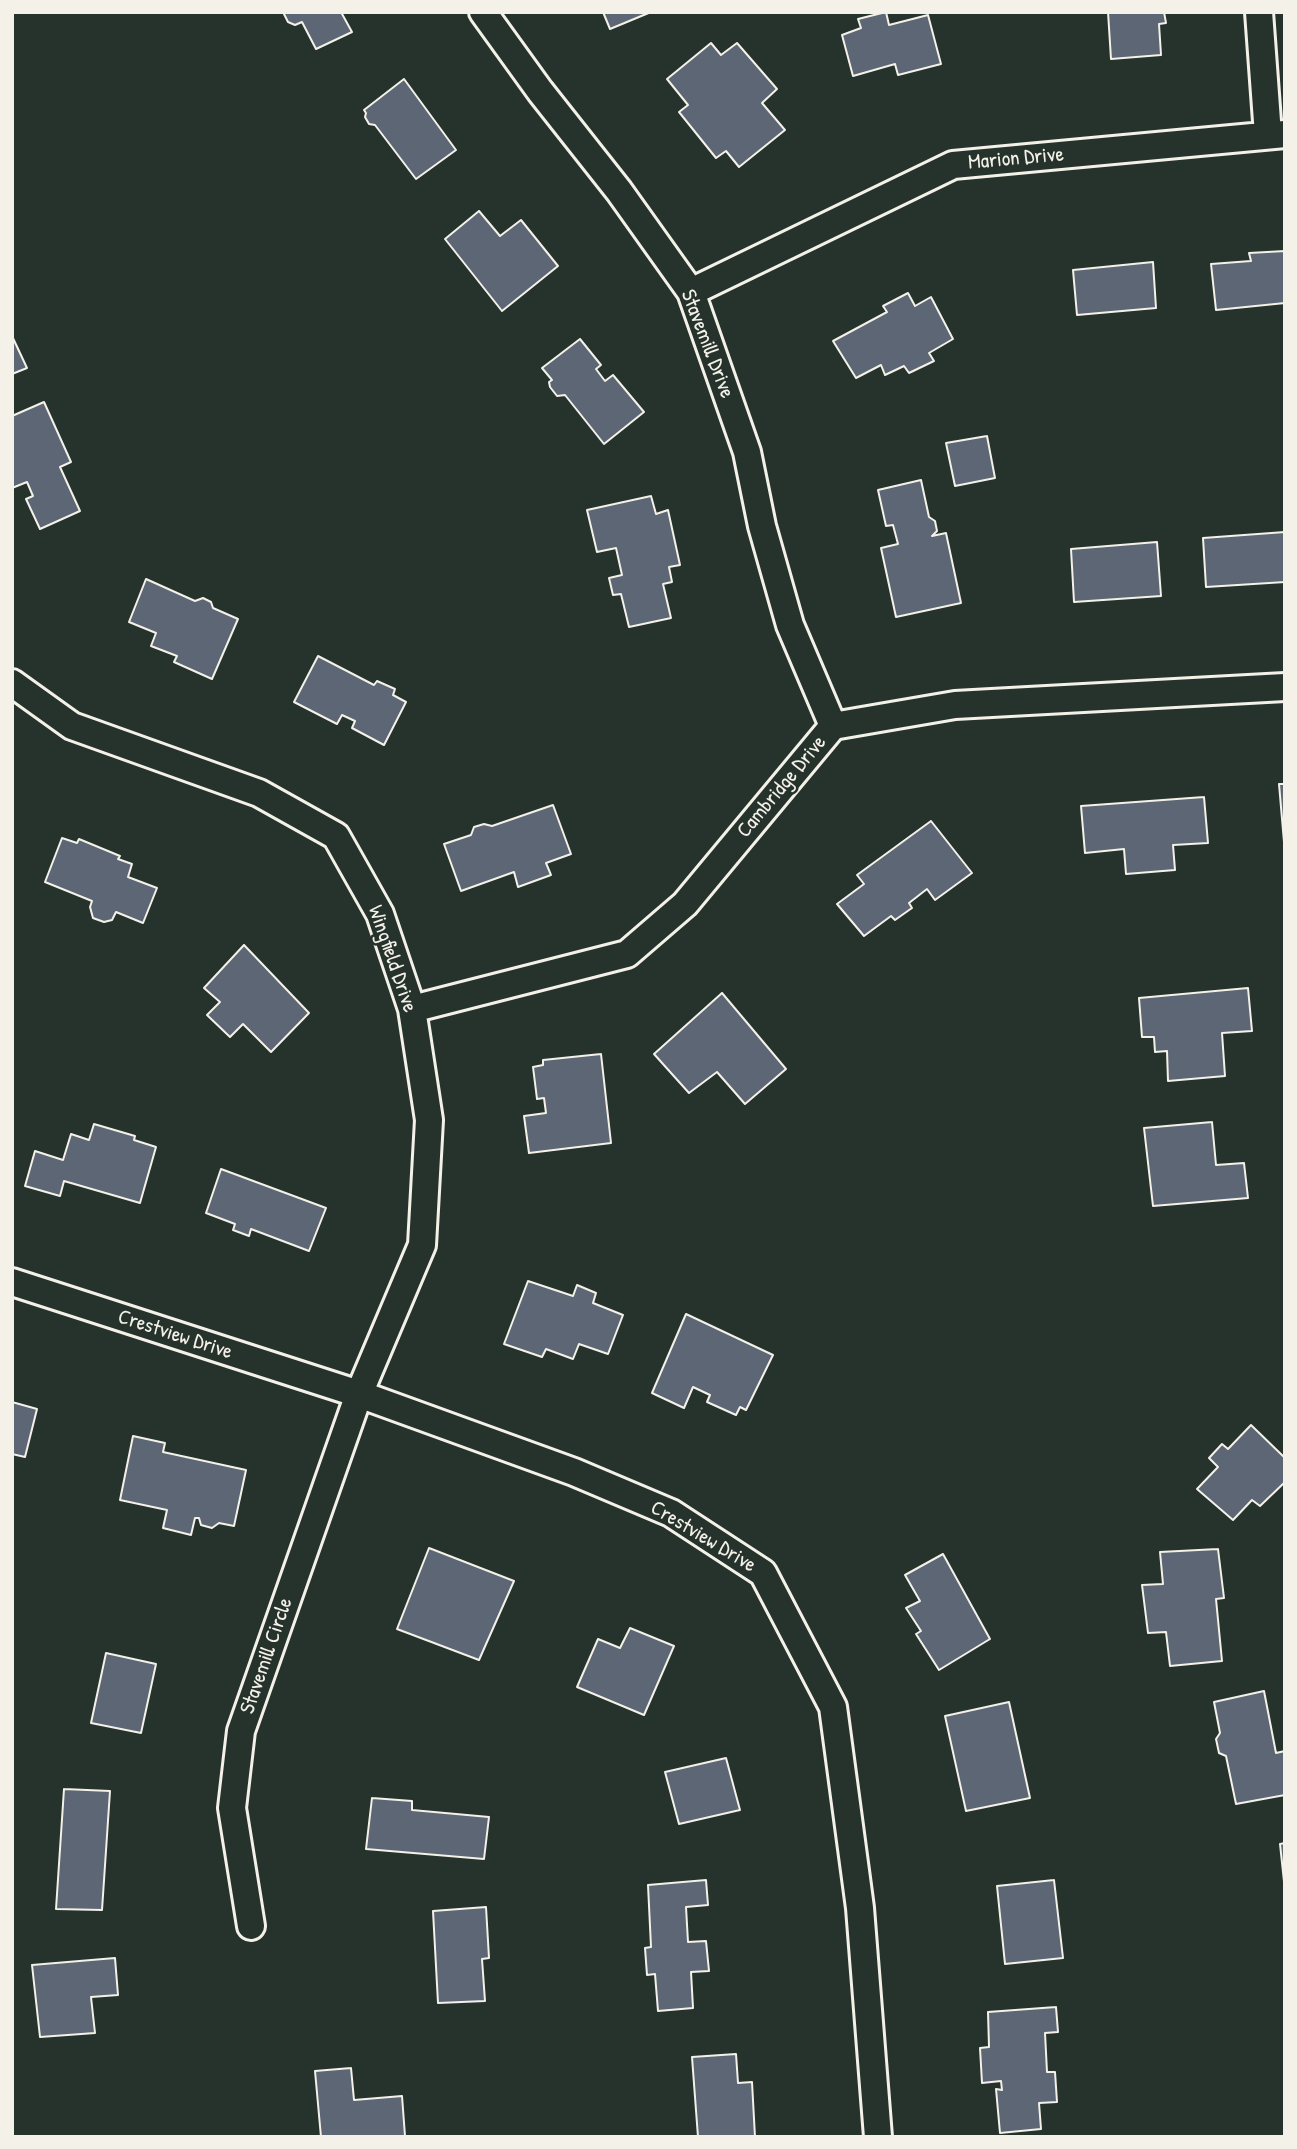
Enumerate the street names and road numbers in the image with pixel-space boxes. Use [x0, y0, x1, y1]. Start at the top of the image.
street label: Marion Drive [967, 142, 1065, 176]
street label: Stavemill Drive [675, 286, 739, 402]
street label: Cambridge Drive [732, 731, 832, 843]
street label: Wingfield Drive [362, 902, 422, 1016]
street label: Crestview Drive [115, 1305, 235, 1365]
street label: Crestview Drive [646, 1496, 760, 1578]
street label: Stavemill Circle [235, 1595, 299, 1717]

